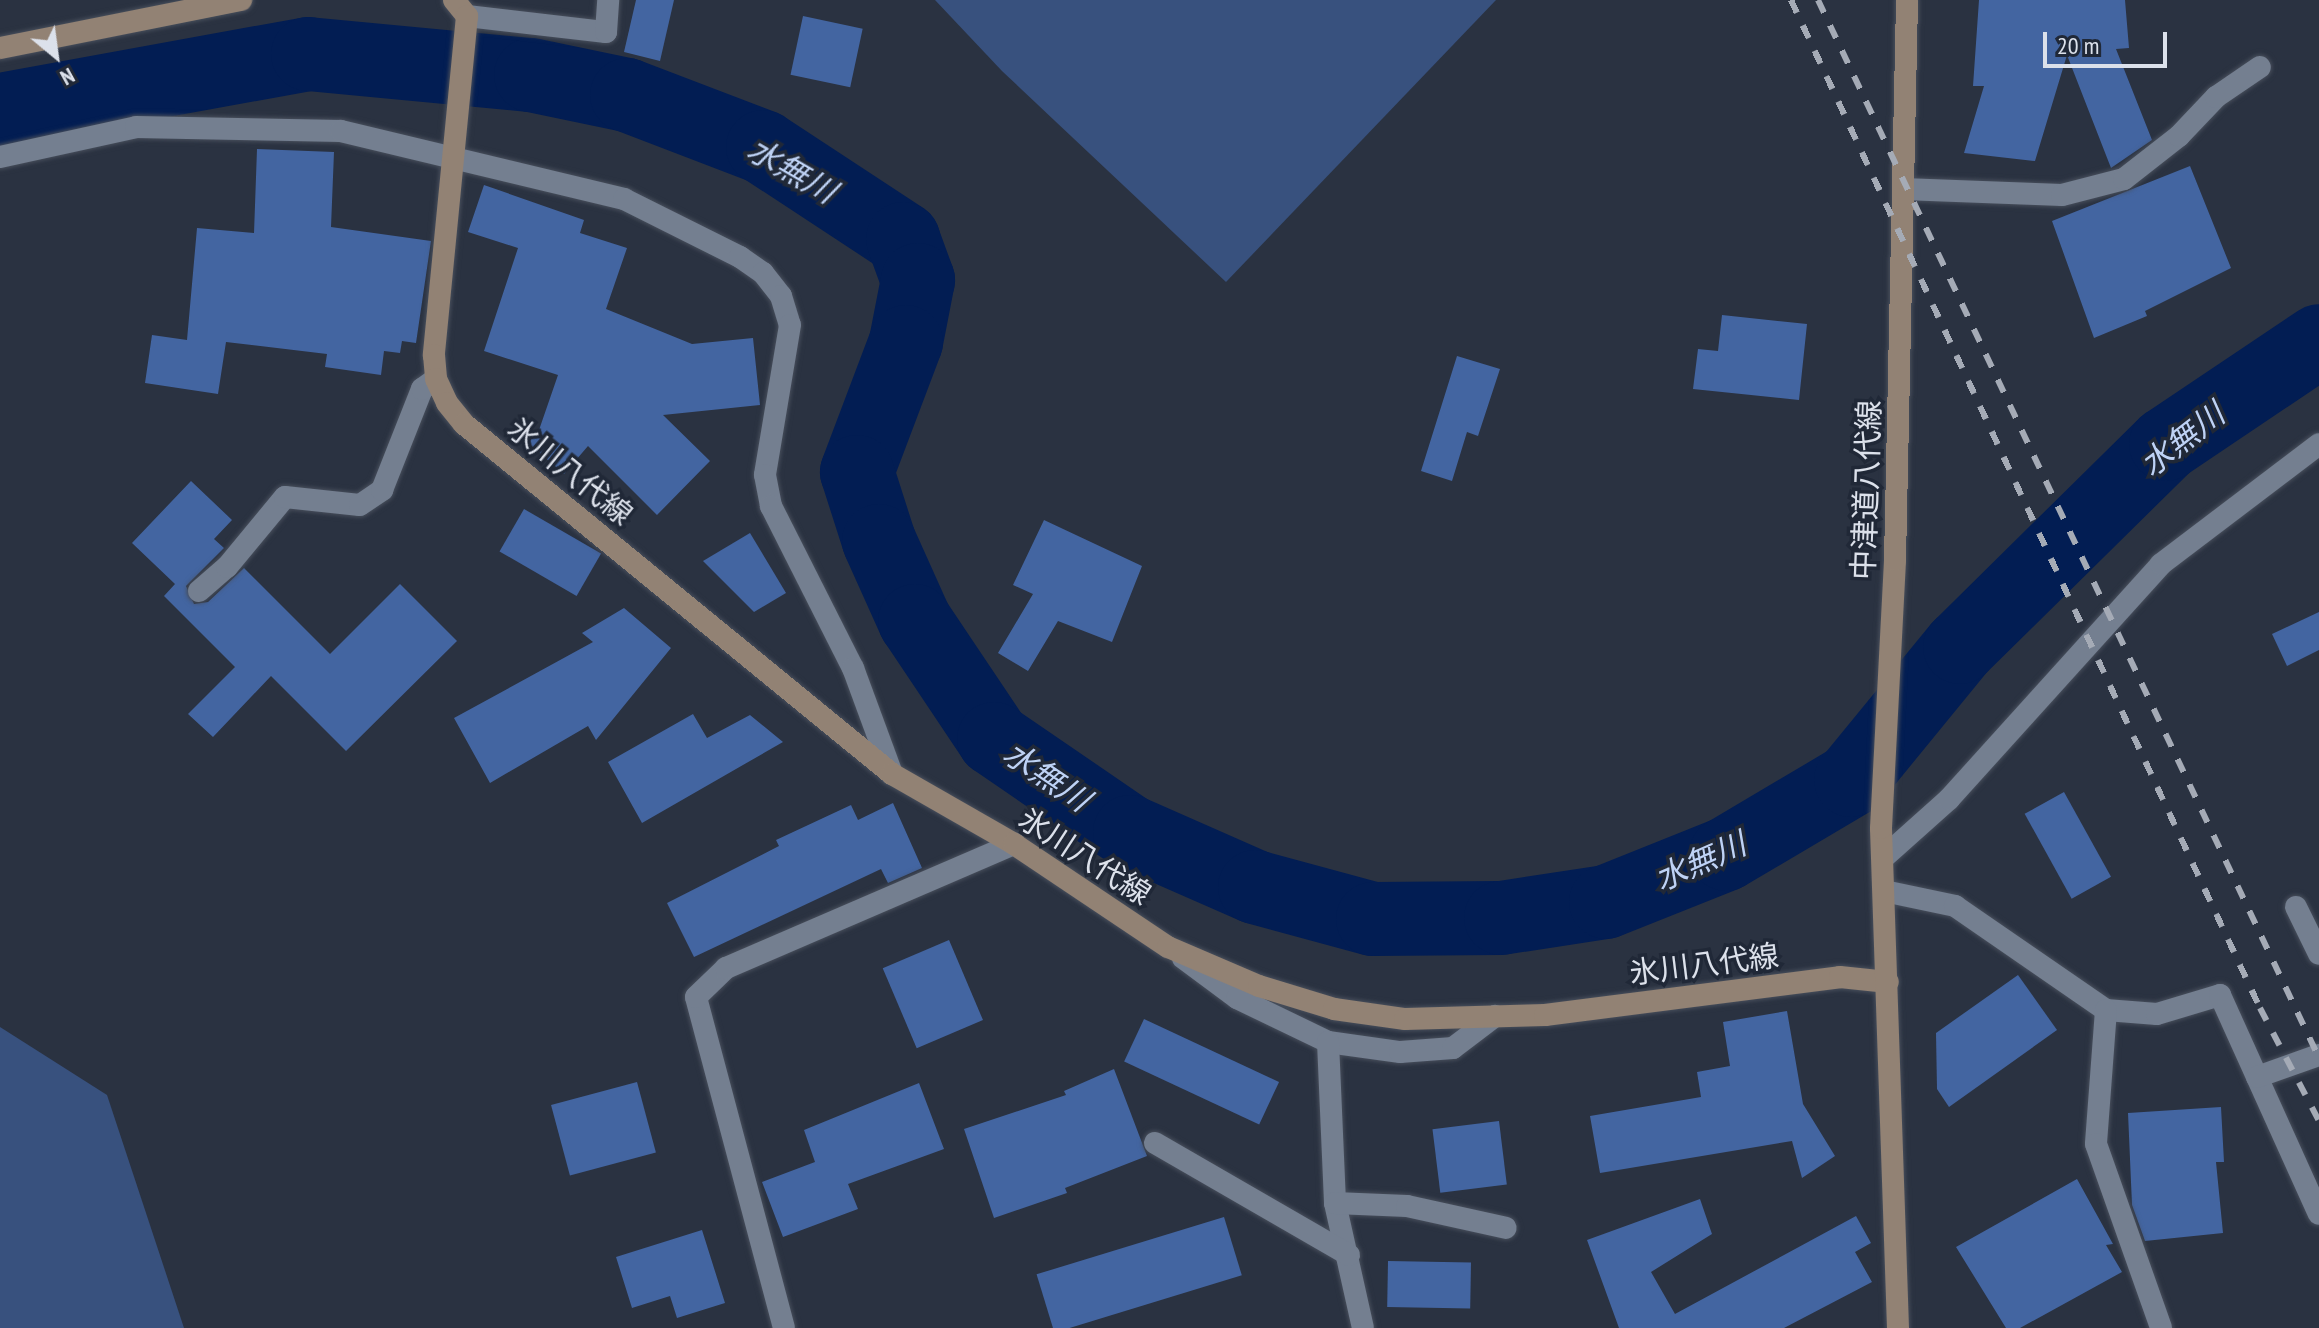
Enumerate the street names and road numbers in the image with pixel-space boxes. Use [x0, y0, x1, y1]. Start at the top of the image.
street label: 中津道八代線 [1845, 399, 1887, 581]
street label: 氷川八代線 [500, 410, 640, 532]
street label: 氷川八代線 [1012, 800, 1158, 912]
street label: 氷川八代線 [1627, 937, 1781, 991]

